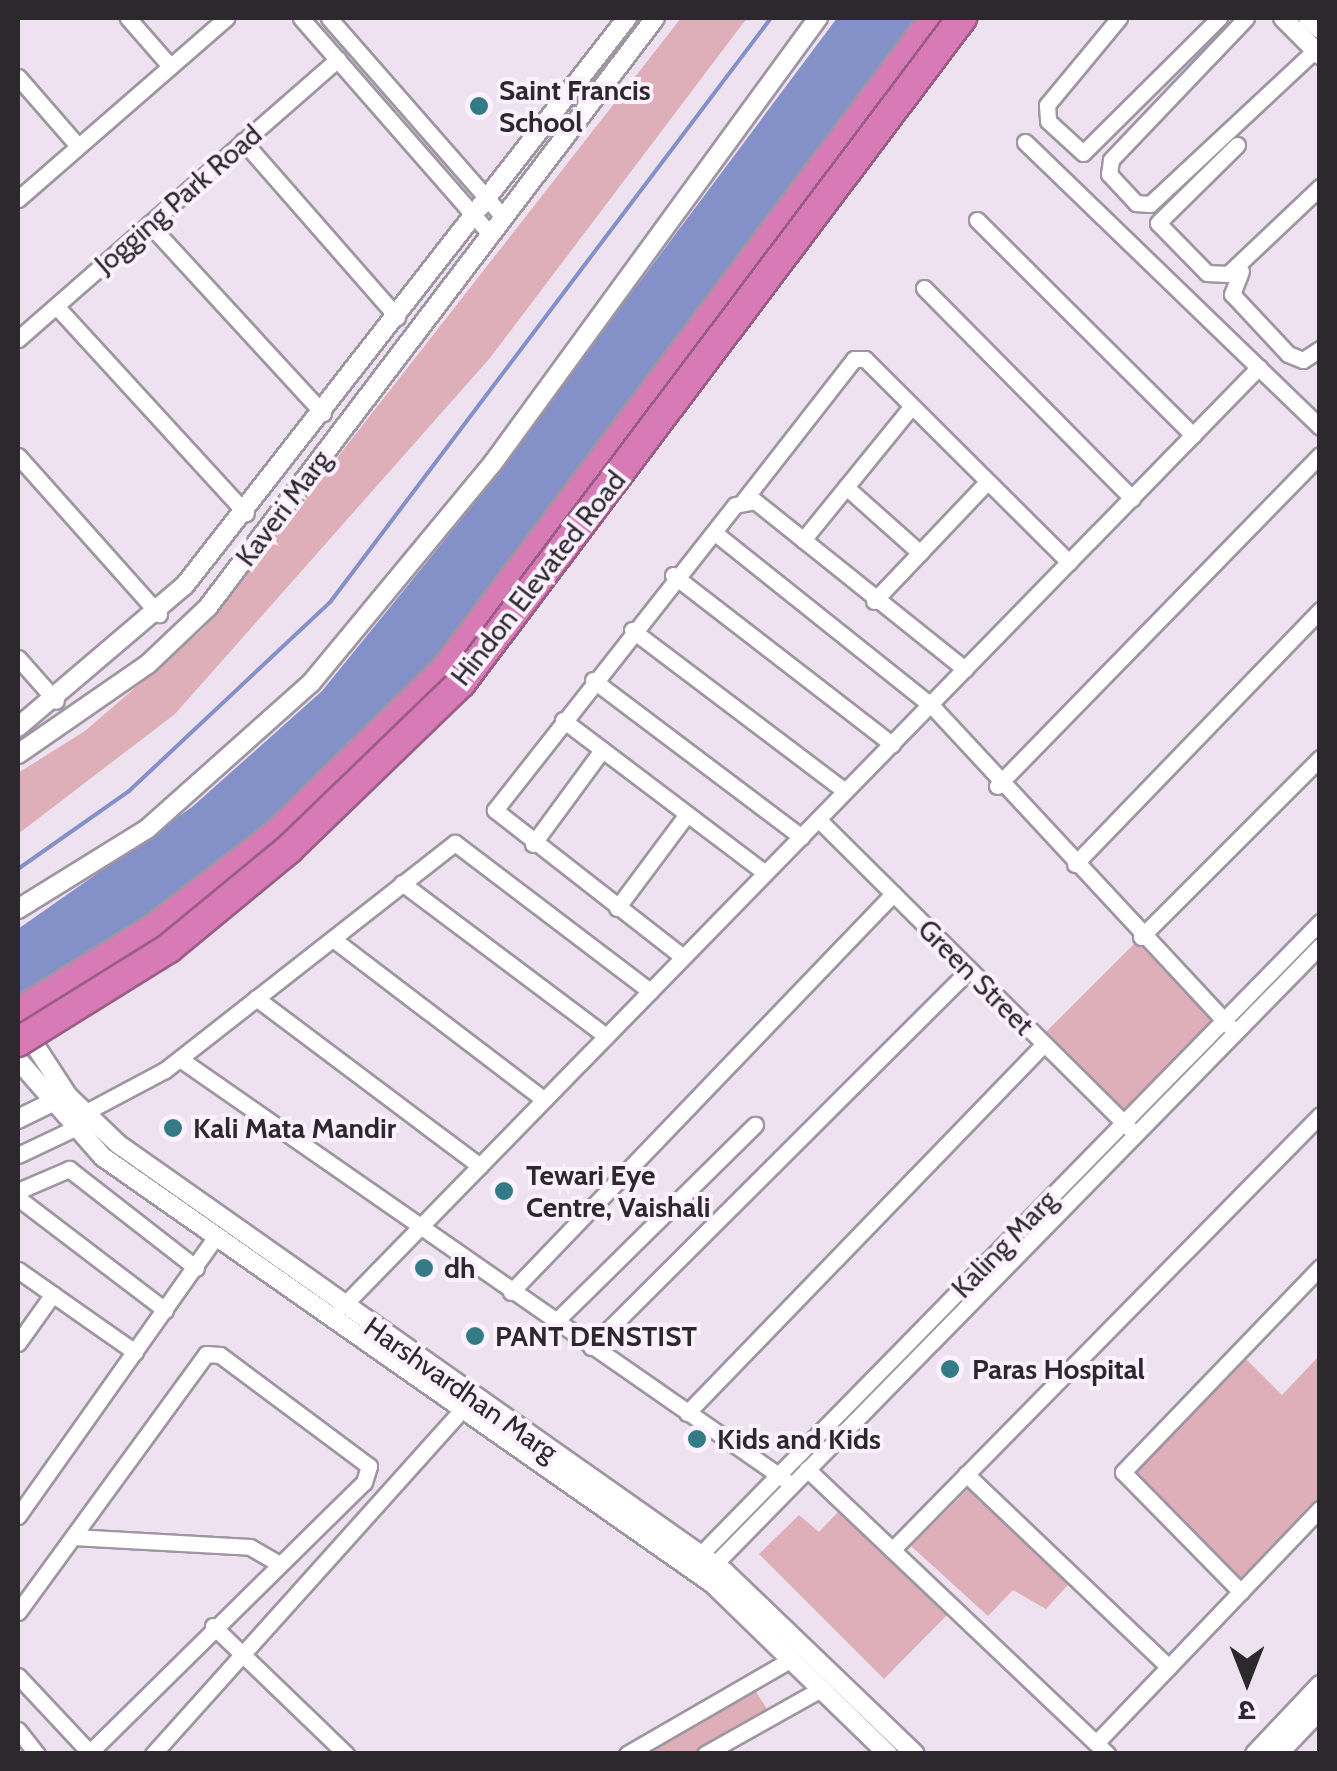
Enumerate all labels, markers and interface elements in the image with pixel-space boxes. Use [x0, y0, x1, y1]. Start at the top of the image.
place label: Saint Francis School [499, 73, 651, 139]
marker: Saint Francis School [468, 95, 490, 117]
street label: Jogging Park Road [88, 117, 268, 281]
street label: Kaveri Marg [229, 443, 337, 573]
street label: Hindon Elevated Road [444, 464, 632, 692]
street label: Green Street [911, 912, 1041, 1042]
place label: Kali Mata Mandir [193, 1111, 396, 1145]
marker: Kali Mata Mandir [162, 1117, 184, 1139]
place label: Tewari Eye Centre, Vaishali [526, 1158, 710, 1224]
marker: Tewari Eye Centre, Vaishali [491, 1178, 517, 1204]
street label: Kaling Marg [945, 1183, 1063, 1305]
place label: dh [444, 1251, 475, 1285]
marker: dh [413, 1257, 435, 1279]
street label: Harshvardhan Marg [358, 1310, 564, 1468]
place label: PANT DENSTIST [495, 1319, 697, 1353]
marker: PANT DENSTIST [464, 1325, 486, 1347]
place label: Paras Hospital [972, 1352, 1145, 1386]
marker: Paras Hospital [937, 1356, 963, 1382]
place label: Kids and Kids [717, 1422, 881, 1456]
marker: Kids and Kids [686, 1428, 708, 1450]
north arrow [1197, 1631, 1297, 1731]
text: उ [1239, 1694, 1255, 1728]

